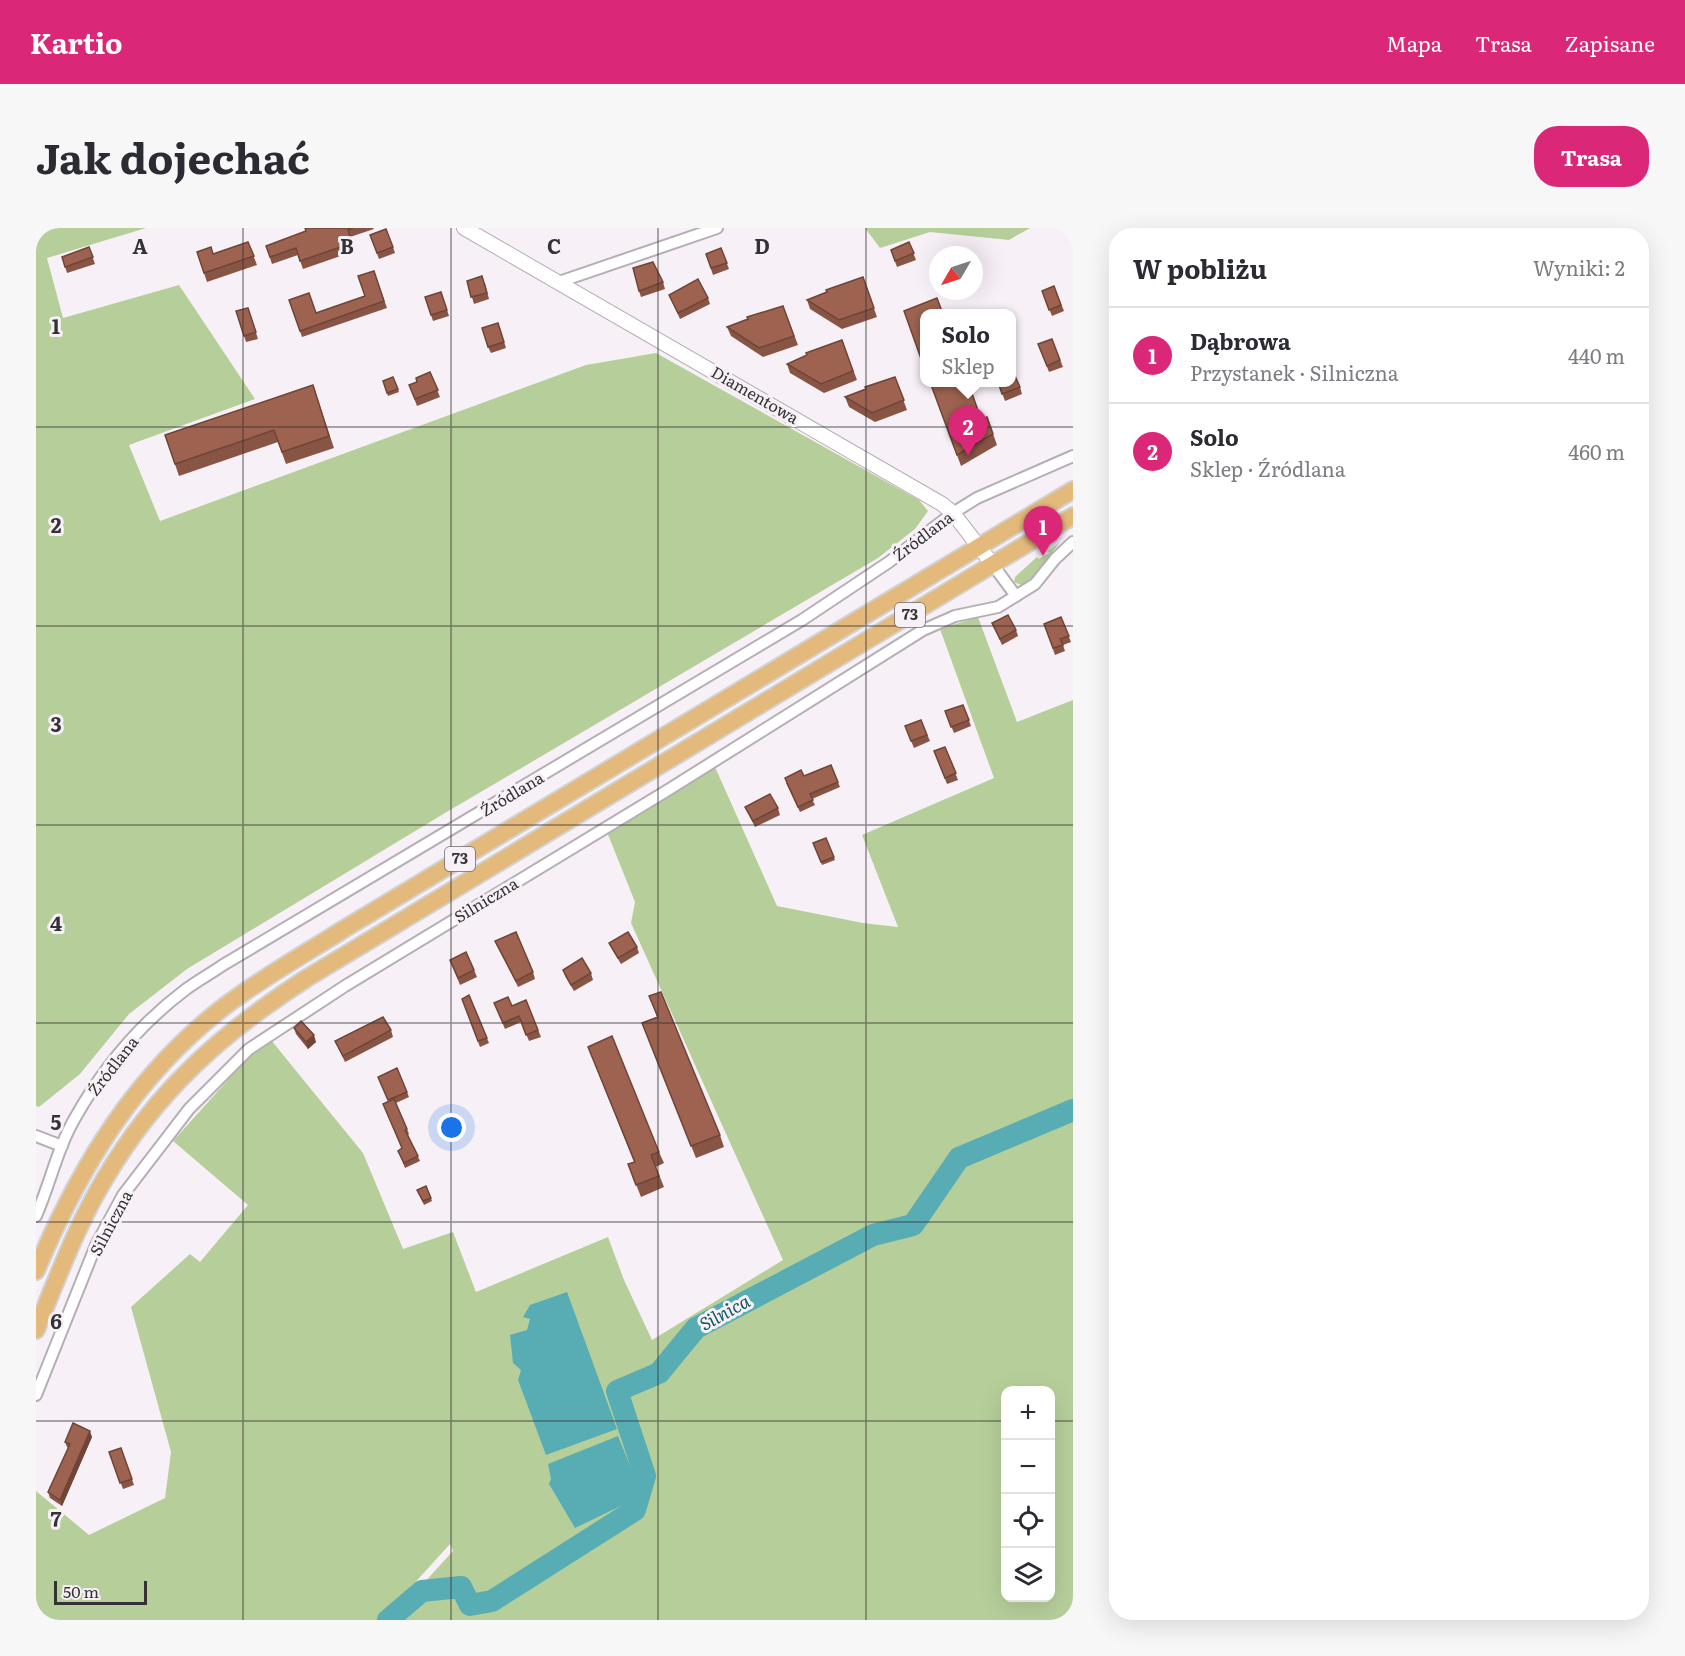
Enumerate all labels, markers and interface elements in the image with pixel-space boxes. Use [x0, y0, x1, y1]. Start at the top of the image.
text: Kartio [30, 21, 123, 63]
text: Mapa [1386, 27, 1442, 58]
text: Trasa [1475, 27, 1532, 58]
text: Zapisane [1565, 27, 1655, 58]
text: Jak dojechać [36, 125, 310, 187]
button: Trasa [1534, 126, 1649, 187]
text: A [132, 230, 148, 260]
text: B [340, 230, 354, 260]
text: C [547, 230, 561, 260]
text: D [754, 230, 770, 260]
north arrow [929, 246, 983, 300]
text: W pobliżu [1133, 248, 1267, 287]
text: Wyniki: 2 [1533, 252, 1625, 282]
popup [920, 309, 1016, 387]
text: 1 [52, 310, 60, 340]
text: Solo [941, 317, 990, 350]
text: Dąbrowa [1190, 324, 1291, 357]
text: 1 [1148, 340, 1157, 370]
text: 440 m [1568, 340, 1625, 370]
text: Sklep [941, 350, 995, 380]
text: Przystanek · Silniczna [1190, 357, 1398, 387]
street label: Diamentowa [707, 359, 804, 429]
pin: 2 [948, 406, 988, 456]
text: Solo [1190, 420, 1239, 453]
text: 2 [1147, 436, 1158, 466]
text: 460 m [1568, 436, 1625, 466]
text: Sklep · Źródlana [1190, 453, 1345, 483]
street label: Źródlana [887, 504, 958, 566]
pin: 1 [1024, 506, 1062, 556]
text: 2 [51, 509, 62, 539]
road number: 73 [895, 603, 925, 627]
text: 3 [50, 708, 62, 738]
street label: Źródlana [475, 765, 548, 821]
road number: 73 [445, 847, 475, 871]
street label: Silniczna [449, 870, 522, 928]
text: 4 [50, 907, 62, 937]
street label: Źródlana [81, 1030, 143, 1100]
text: 5 [51, 1106, 62, 1136]
your location [437, 1113, 466, 1142]
street label: Silniczna [83, 1185, 138, 1260]
water label: Silnica [694, 1286, 755, 1337]
text: 6 [50, 1305, 62, 1335]
map controls [1001, 1386, 1055, 1602]
button: + [1001, 1386, 1055, 1440]
button: − [1001, 1440, 1055, 1494]
button: locate [1001, 1494, 1055, 1548]
text: 7 [51, 1503, 62, 1533]
button: layers [1001, 1548, 1055, 1602]
scale bar [54, 1578, 147, 1606]
text: 50 m [63, 1579, 99, 1603]

